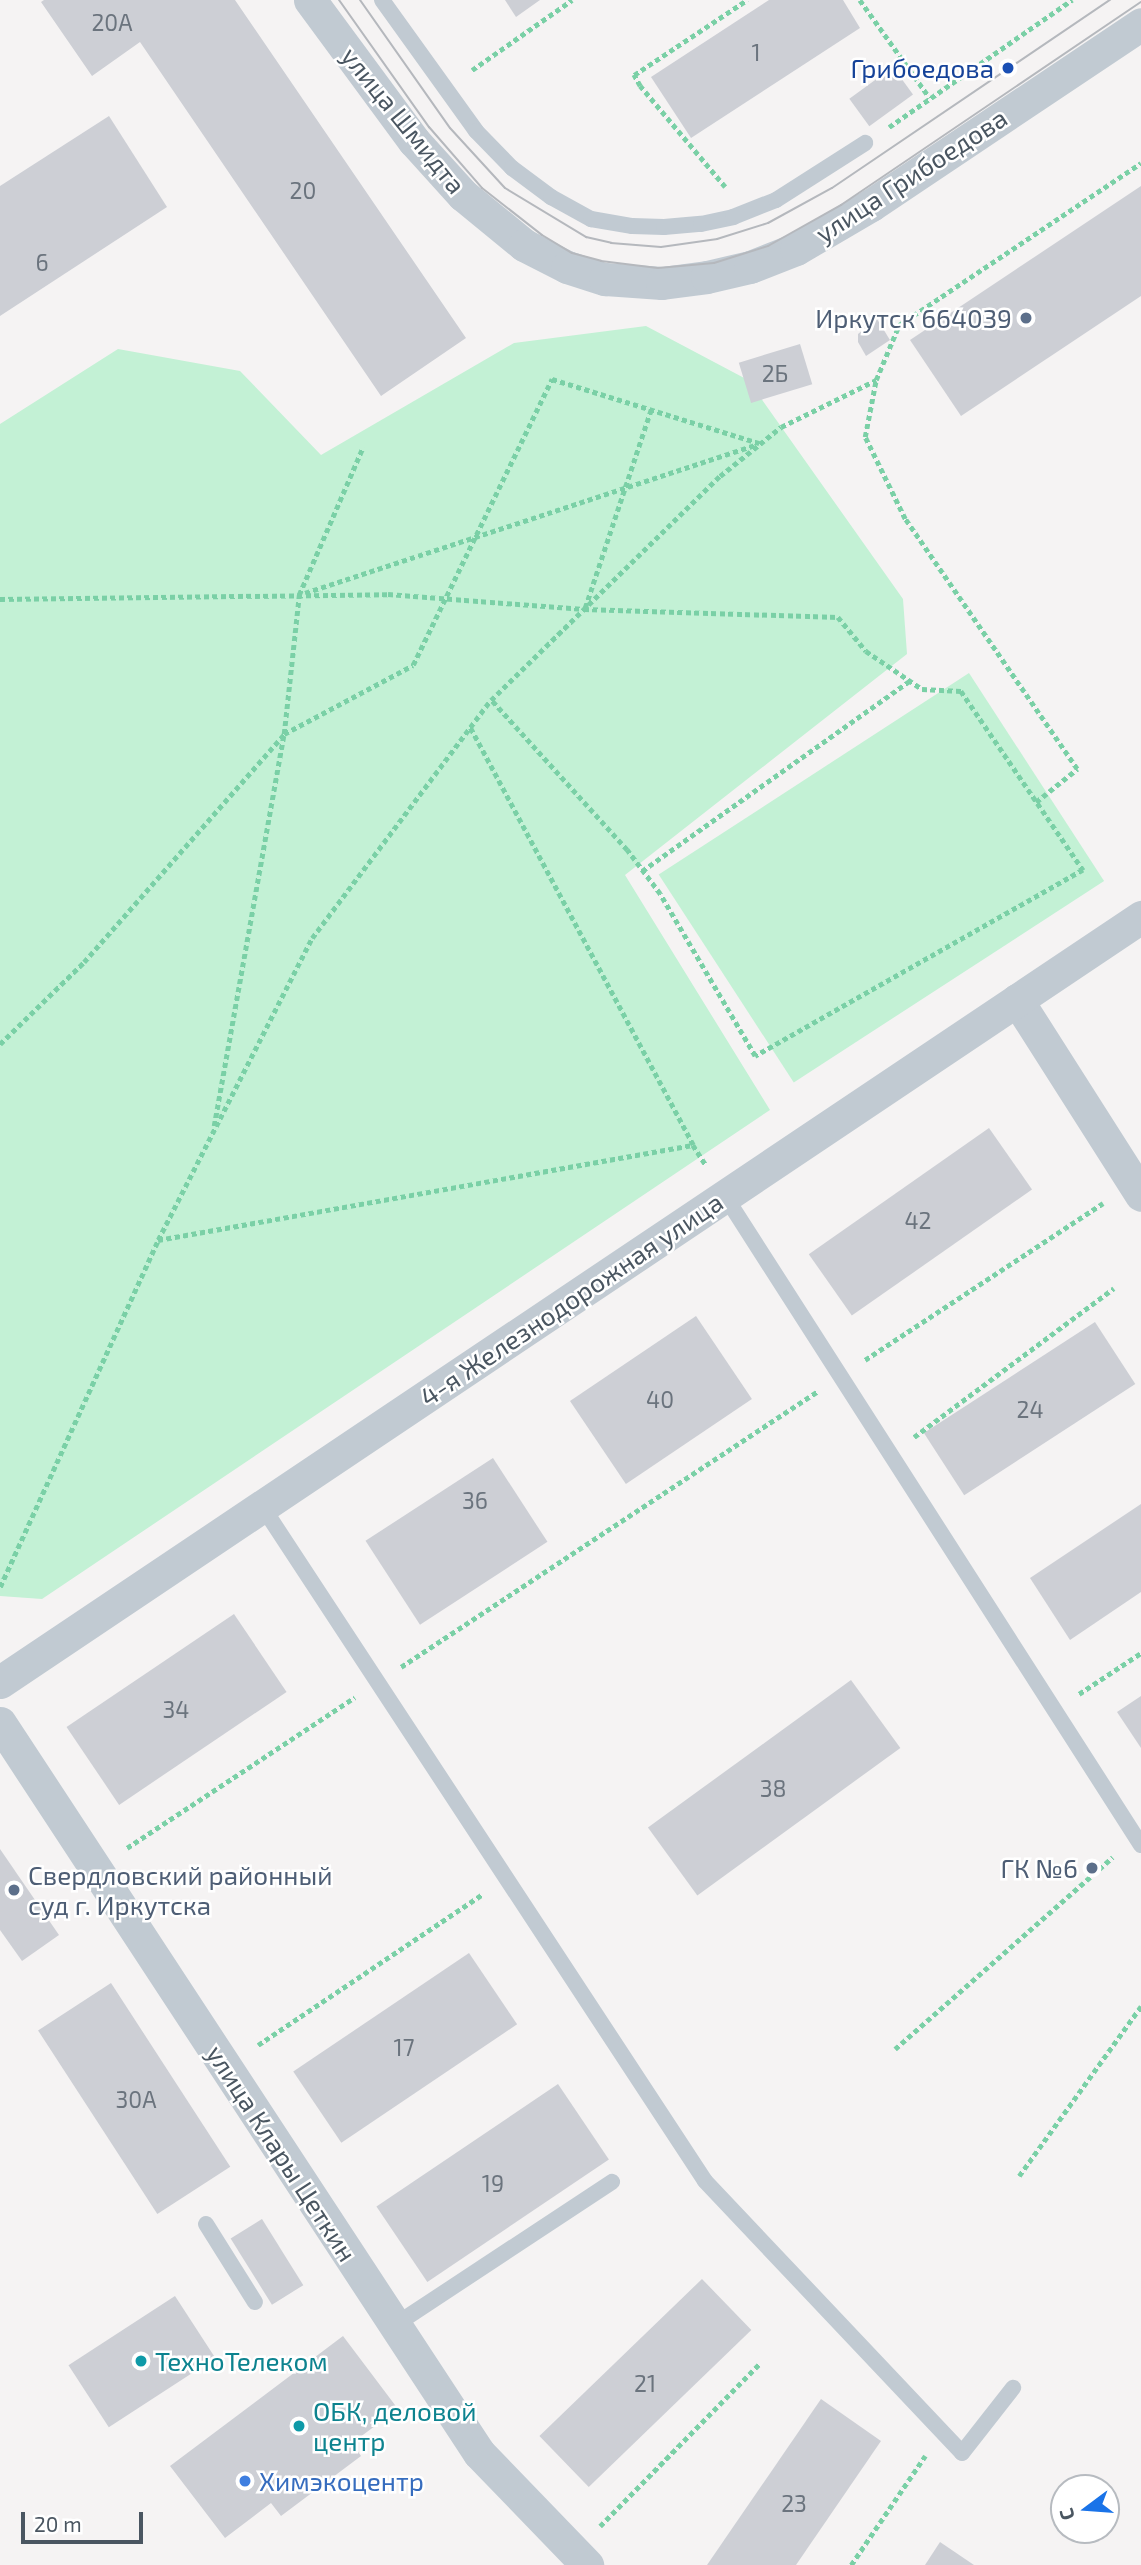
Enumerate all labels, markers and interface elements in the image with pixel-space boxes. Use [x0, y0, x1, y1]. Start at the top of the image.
house number: 20А [91, 8, 133, 36]
house number: 1 [751, 38, 761, 66]
street label: улица Шмидта [335, 40, 473, 200]
place label: Грибоедова [850, 52, 994, 84]
marker: Грибоедова [1000, 60, 1016, 76]
street label: улица Грибоедова [809, 101, 1013, 249]
house number: 20 [290, 176, 316, 204]
house number: 6 [35, 248, 49, 276]
place label: Иркутск 664039 [815, 302, 1012, 334]
marker: Иркутск 664039 [1018, 310, 1034, 326]
house number: 2Б [762, 359, 788, 387]
street label: 4-я Железнодорожная улица [414, 1186, 728, 1412]
house number: 42 [904, 1206, 932, 1234]
house number: 40 [646, 1385, 674, 1413]
house number: 24 [1016, 1395, 1044, 1423]
house number: 36 [462, 1486, 488, 1514]
house number: 34 [163, 1695, 189, 1723]
house number: 38 [760, 1774, 786, 1802]
place label: ГК №6 [1000, 1852, 1078, 1884]
place label: Свердловский районный суд г. Иркутска [28, 1859, 332, 1920]
marker: ГК №6 [1084, 1860, 1100, 1876]
marker: Свердловский районный суд г. Иркутска [6, 1882, 22, 1898]
house number: 17 [394, 2033, 414, 2061]
street label: улица Клары Цеткин [200, 2039, 364, 2267]
house number: 30А [116, 2085, 156, 2113]
house number: 19 [482, 2169, 504, 2197]
place label: ТехноТелеком [155, 2345, 328, 2377]
marker: ТехноТелеком [133, 2353, 149, 2369]
house number: 21 [634, 2369, 656, 2397]
place label: ОБК, деловой центр [313, 2395, 476, 2456]
marker: ОБК, деловой центр [291, 2418, 307, 2434]
place label: Химэкоцентр [259, 2465, 424, 2497]
marker: Химэкоцентр [237, 2473, 253, 2489]
north arrow [1050, 2474, 1120, 2544]
house number: 23 [781, 2489, 807, 2517]
scale bar [24, 2498, 147, 2542]
text: С [1054, 2506, 1079, 2523]
text: 20 m [34, 2511, 82, 2536]

